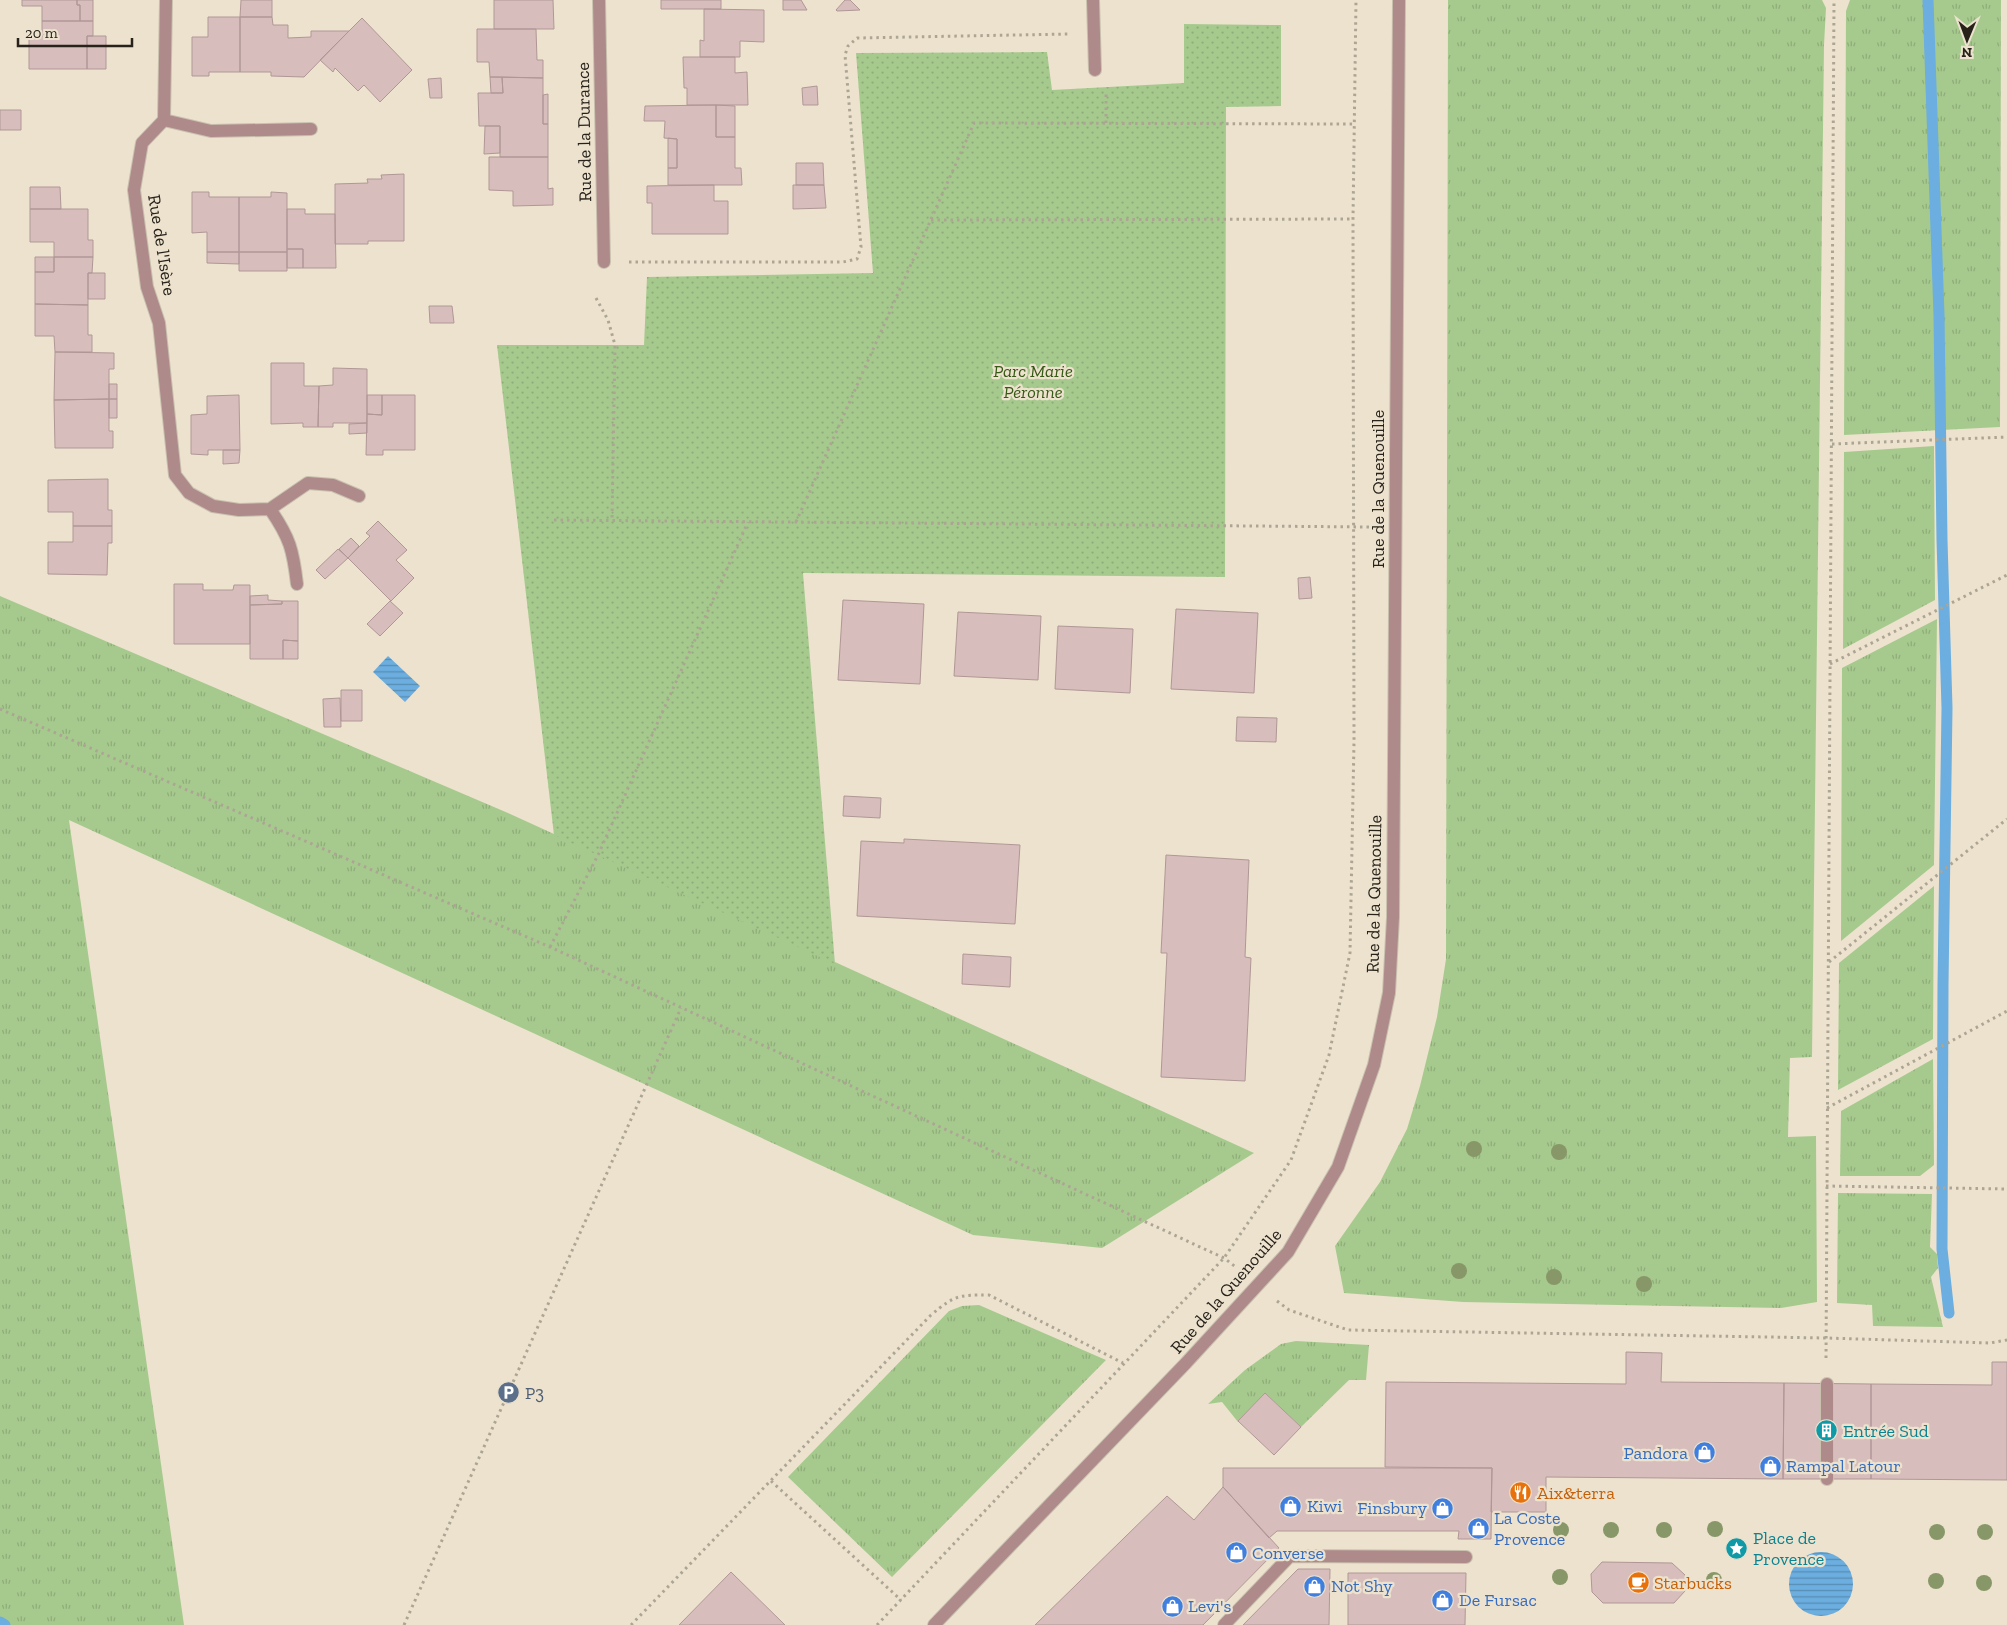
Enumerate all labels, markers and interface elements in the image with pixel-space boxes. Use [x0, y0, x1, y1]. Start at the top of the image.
scale bar [18, 15, 131, 47]
north arrow [1942, 15, 1992, 65]
text: 20 m [25, 24, 58, 42]
text: N [1961, 44, 1972, 61]
street label: Rue de la Durance [572, 62, 596, 202]
street label: Rue de l'Isère [143, 193, 181, 297]
park label: Parc Marie Péronne [993, 360, 1073, 403]
street label: Rue de la Quenouille [1367, 410, 1389, 568]
street label: Rue de la Quenouille [1362, 815, 1386, 973]
street label: Rue de la Quenouille [1166, 1224, 1286, 1358]
parking icon: P3 [497, 1381, 521, 1405]
place label: P3 [525, 1382, 544, 1404]
building icon: Entrée Sud [1815, 1419, 1839, 1443]
place label: Entrée Sud [1843, 1420, 1929, 1442]
shop icon: Pandora [1692, 1441, 1716, 1465]
place label: Pandora [1623, 1442, 1688, 1464]
shop icon: Rampal Latour [1758, 1454, 1782, 1478]
place label: Rampal Latour [1786, 1455, 1901, 1477]
restaurant icon: Aix&terra [1509, 1481, 1533, 1505]
place label: Aix&terra [1537, 1482, 1615, 1504]
shop icon: Kiwi [1279, 1494, 1303, 1518]
place label: Kiwi [1307, 1495, 1342, 1517]
shop icon: Finsbury [1431, 1496, 1455, 1520]
place label: Finsbury [1357, 1497, 1428, 1519]
place label: La Coste Provence [1494, 1507, 1565, 1550]
shop icon: La Coste Provence [1466, 1516, 1490, 1540]
place label: Place de Provence [1753, 1527, 1824, 1570]
place icon: Place de Provence [1725, 1536, 1749, 1560]
shop icon: Converse [1224, 1541, 1248, 1565]
place label: Converse [1252, 1542, 1324, 1564]
cafe icon: Starbucks [1626, 1571, 1650, 1595]
place label: Starbucks [1654, 1572, 1732, 1594]
shop icon: Not Shy [1303, 1574, 1327, 1598]
place label: Not Shy [1331, 1575, 1393, 1597]
shop icon: De Fursac [1431, 1588, 1455, 1612]
place label: De Fursac [1459, 1589, 1537, 1611]
shop icon: Levi's [1160, 1594, 1184, 1618]
place label: Levi's [1188, 1595, 1231, 1617]

